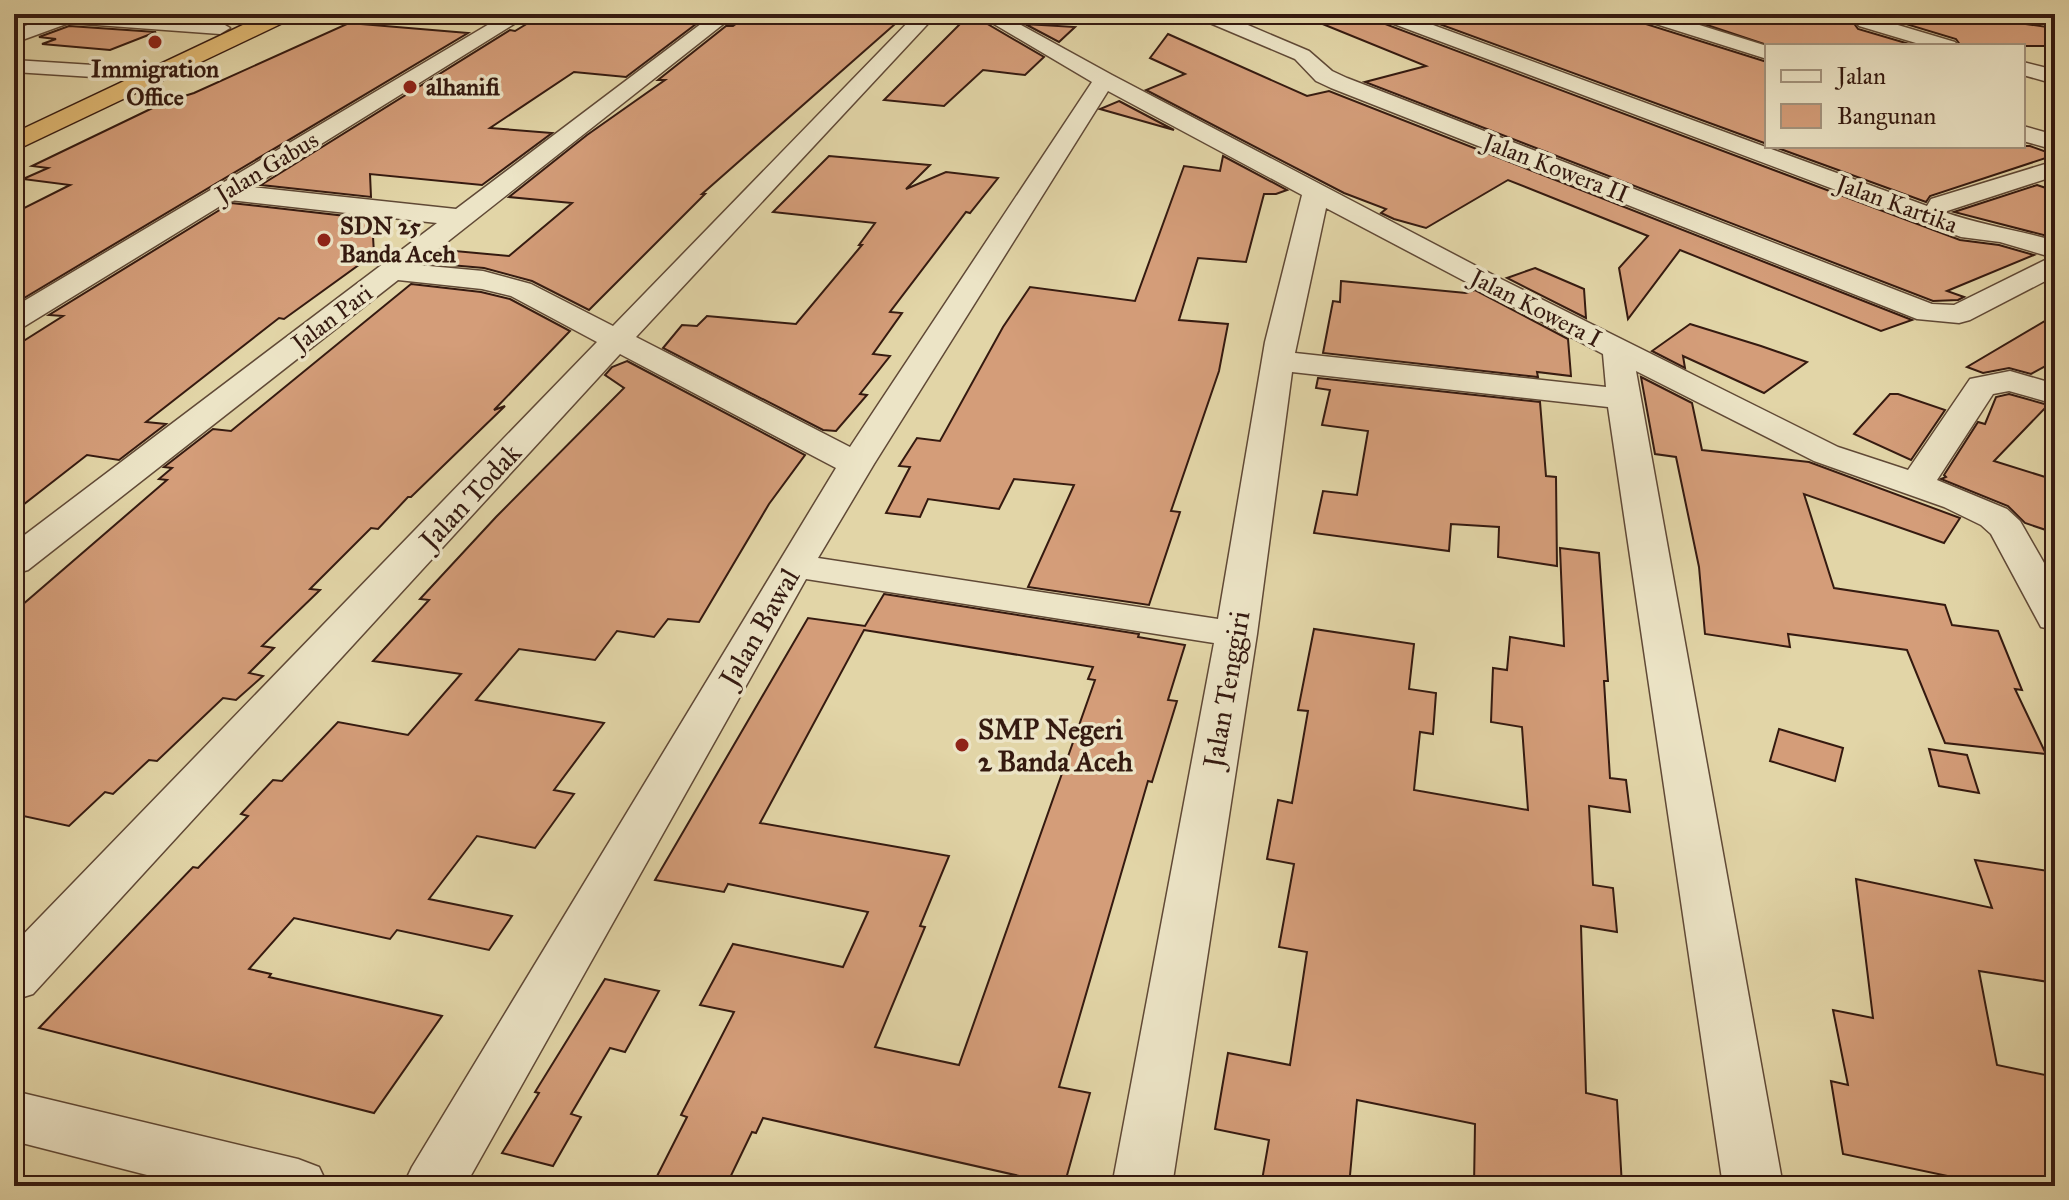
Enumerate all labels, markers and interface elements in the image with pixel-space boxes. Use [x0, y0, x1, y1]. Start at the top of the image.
marker: Immigration Office [146, 33, 164, 51]
legend [1765, 44, 2025, 148]
place label: Immigration Office [91, 54, 219, 112]
text: Jalan [1834, 61, 1886, 91]
place label: alhanifi [426, 72, 501, 102]
marker: alhanifi [401, 78, 419, 96]
text: Bangunan [1837, 101, 1936, 131]
street label: Jalan Gabus [207, 125, 324, 211]
street label: Jalan Kowera II [1476, 125, 1633, 209]
street label: Jalan Kartika [1830, 167, 1962, 240]
place label: SDN 25 Banda Aceh [340, 211, 456, 269]
marker: SDN 25 Banda Aceh [315, 231, 333, 249]
street label: Jalan Kowera I [1463, 261, 1607, 354]
street label: Jalan Pari [283, 278, 379, 360]
street label: Jalan Todak [410, 436, 529, 559]
street label: Jalan Bawal [710, 561, 808, 695]
street label: Jalan Tenggiri [1195, 608, 1258, 773]
place label: SMP Negeri 2 Banda Aceh [978, 712, 1133, 779]
marker: SMP Negeri 2 Banda Aceh [953, 736, 971, 754]

